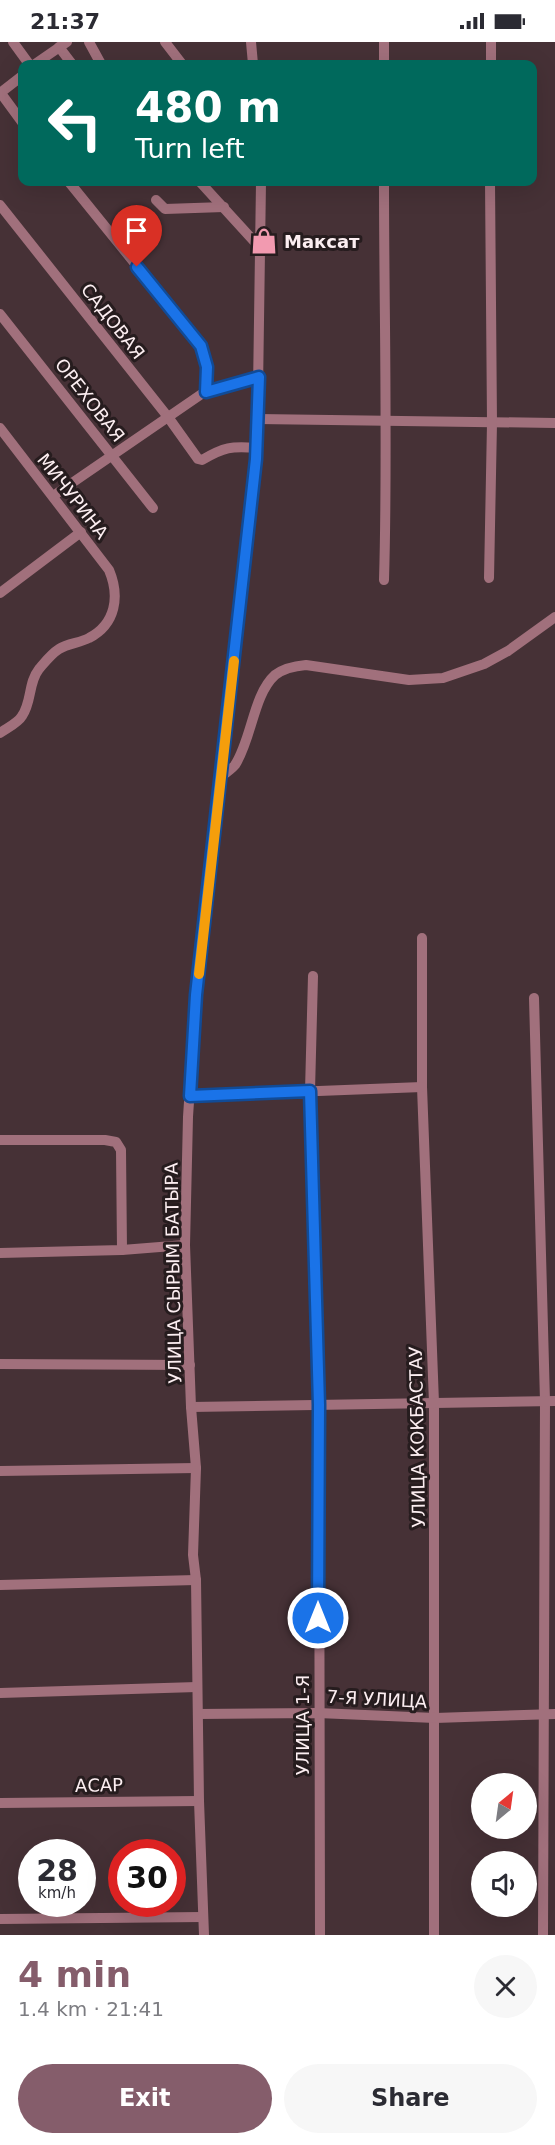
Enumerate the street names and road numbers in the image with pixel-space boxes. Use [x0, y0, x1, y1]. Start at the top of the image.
street label: САДОВАЯ [77, 279, 149, 363]
street label: ОРЕХОВАЯ [51, 354, 129, 446]
street label: МИЧУРИНА [33, 449, 113, 543]
street label: УЛИЦА СЫРЫМ БАТЫРА [161, 1162, 185, 1384]
street label: УЛИЦА КОКБАСТАУ [405, 1346, 429, 1528]
street label: УЛИЦА 1-Я [292, 1675, 313, 1775]
street label: 7-Я УЛИЦА [326, 1686, 428, 1712]
street label: АСАР [75, 1774, 123, 1796]

